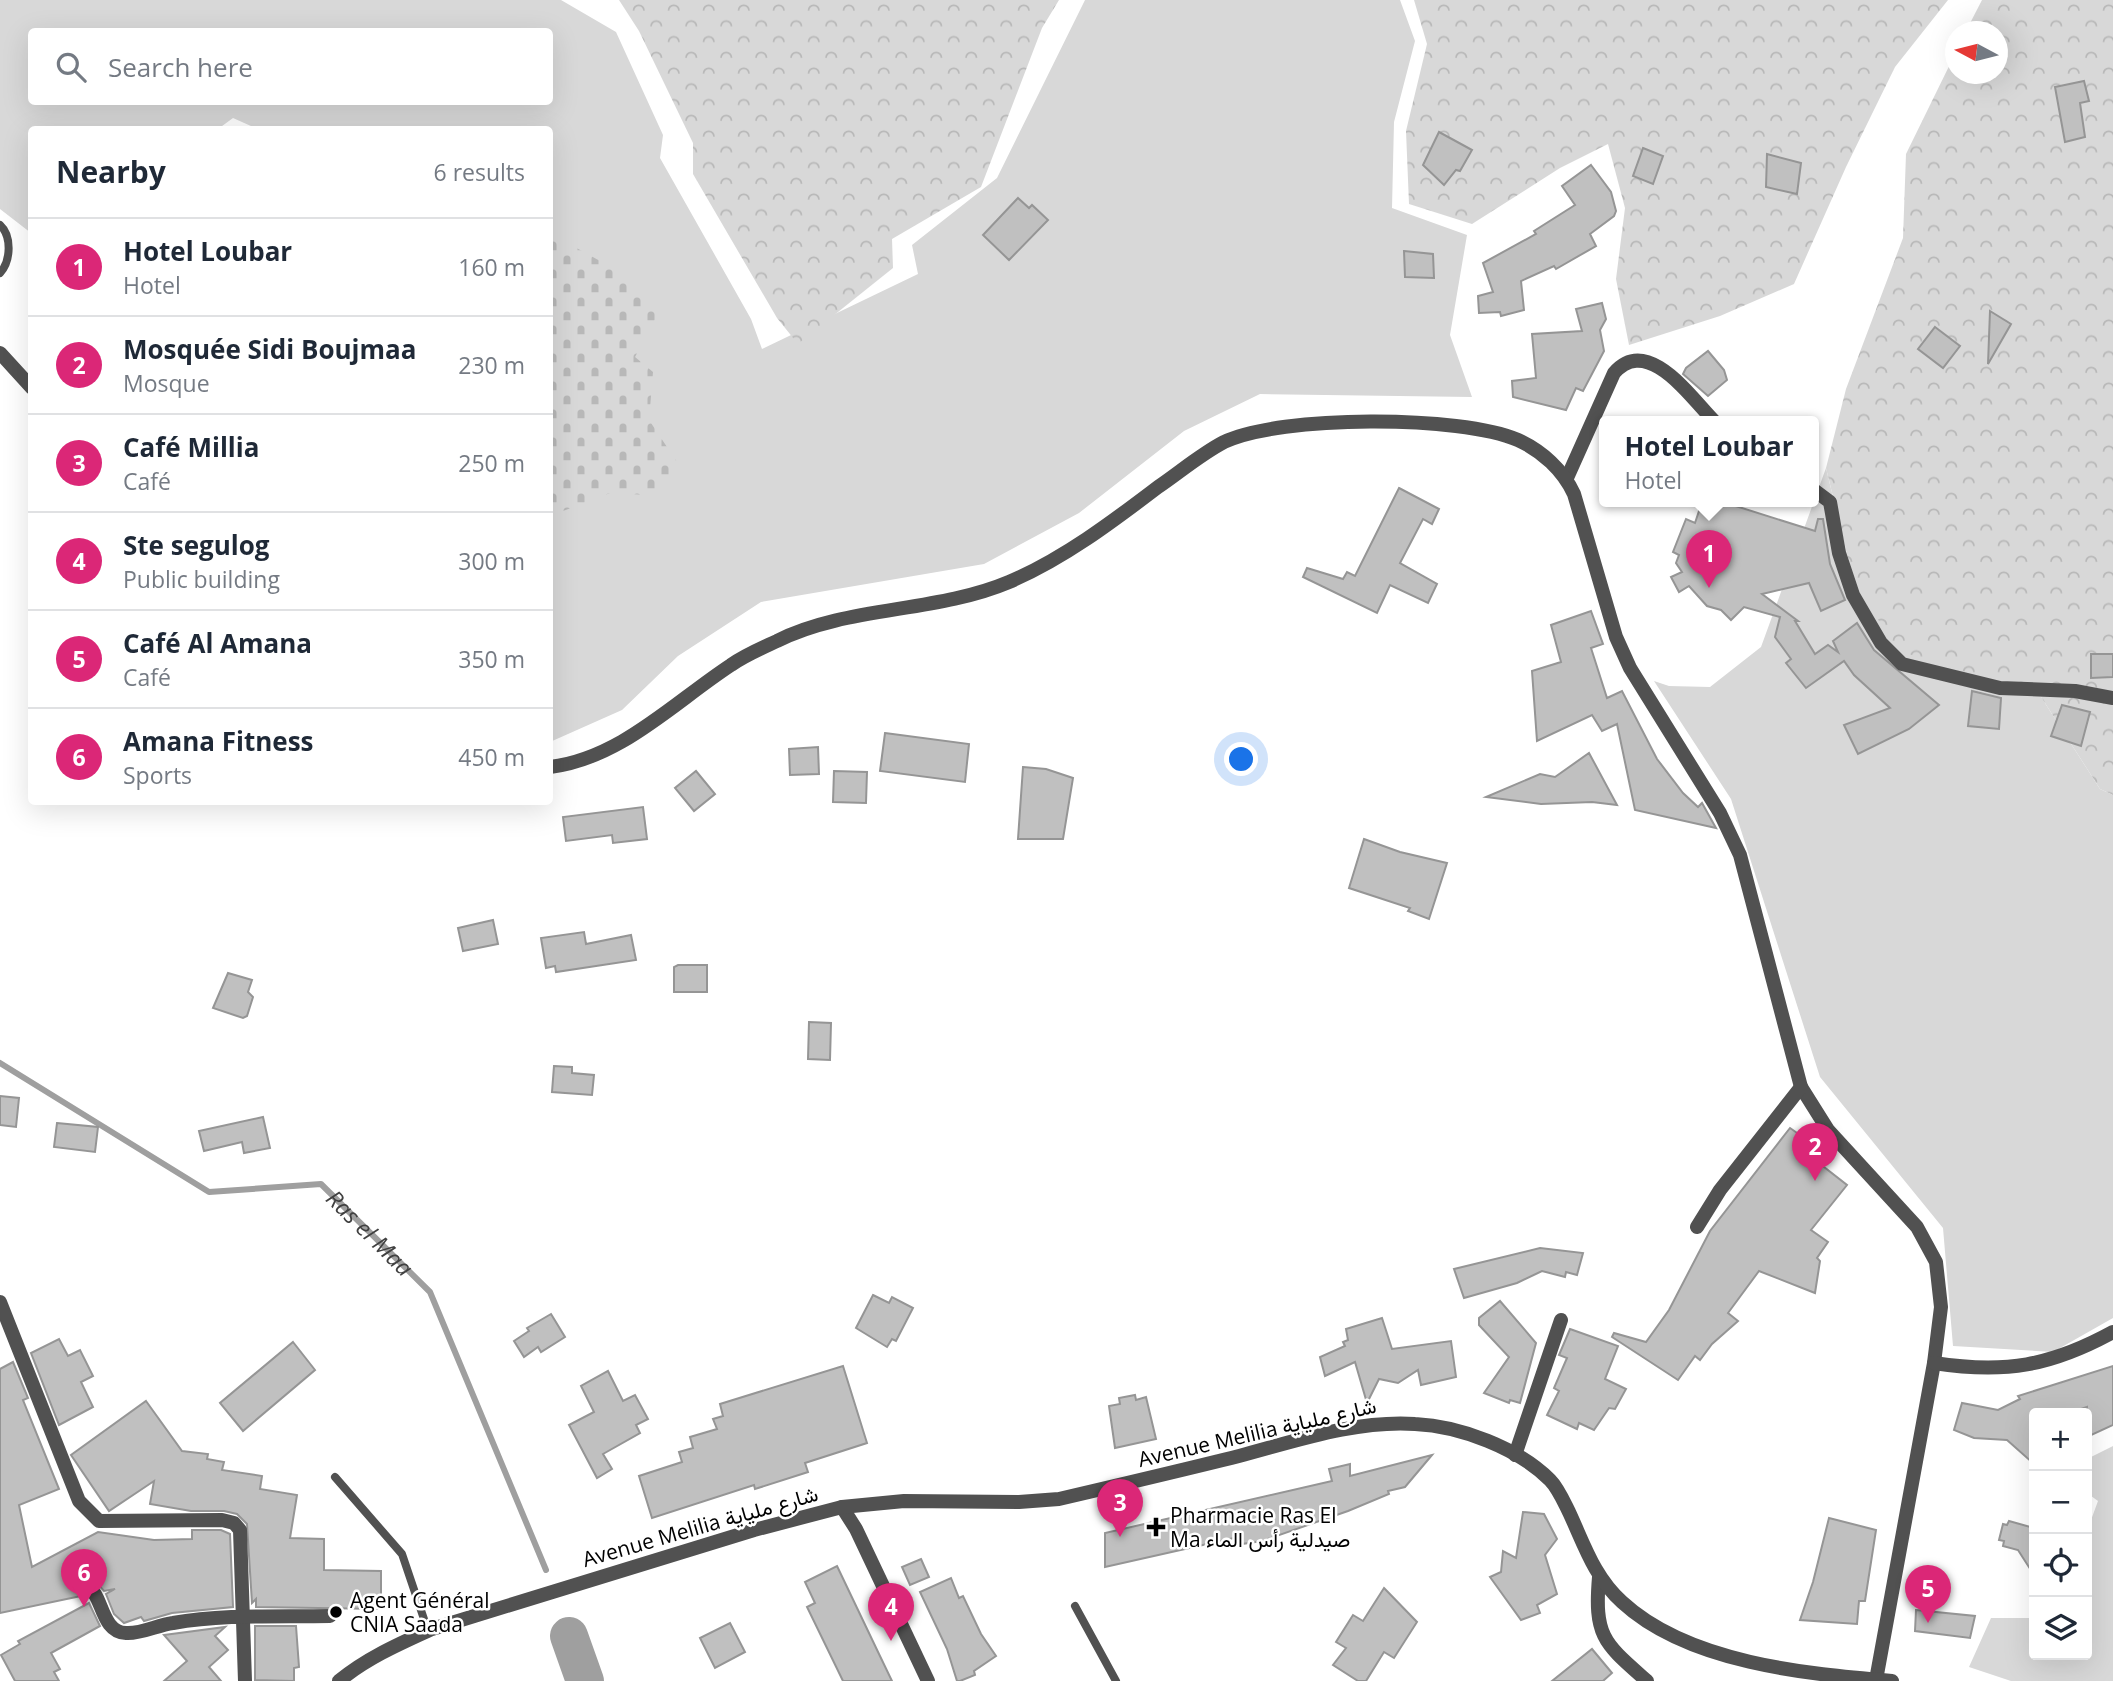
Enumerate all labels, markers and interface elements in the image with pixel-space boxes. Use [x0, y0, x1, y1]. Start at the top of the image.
north arrow [1945, 21, 2008, 84]
search box [28, 28, 553, 105]
icon: search [52, 48, 90, 86]
text: Search here [108, 49, 253, 85]
text: Nearby [56, 151, 166, 192]
text: 6 results [434, 156, 525, 188]
text: Hotel Loubar [123, 233, 292, 269]
text: 1 [72, 251, 86, 283]
text: 160 m [458, 251, 525, 283]
text: Hotel [123, 269, 181, 301]
text: Mosquée Sidi Boujmaa [123, 331, 416, 367]
text: 2 [72, 349, 86, 381]
text: 230 m [458, 349, 525, 381]
text: Mosque [123, 367, 210, 399]
popup [1599, 416, 1819, 507]
text: Hotel Loubar [1624, 428, 1794, 464]
text: Café Millia [123, 429, 259, 465]
text: 3 [72, 447, 86, 479]
text: 250 m [458, 447, 525, 479]
text: Hotel [1624, 464, 1682, 496]
text: Café [123, 465, 171, 497]
text: Ste segulog [123, 527, 270, 563]
pin: 1 [1686, 530, 1732, 588]
text: 4 [72, 545, 86, 577]
text: 300 m [458, 545, 525, 577]
text: Public building [123, 563, 280, 595]
text: Café Al Amana [123, 625, 312, 661]
text: 5 [72, 643, 86, 675]
text: 350 m [458, 643, 525, 675]
text: Café [123, 661, 171, 693]
text: Amana Fitness [123, 723, 314, 759]
text: 6 [72, 741, 86, 773]
text: 450 m [458, 741, 525, 773]
your location [1224, 742, 1258, 776]
text: Sports [123, 759, 192, 791]
pin: 2 [1792, 1123, 1838, 1181]
water label: Ras el Maa [320, 1182, 421, 1283]
street label: Avenue Melilia شارع ملياية [1135, 1391, 1379, 1474]
map controls [2029, 1408, 2092, 1660]
button: + [2029, 1408, 2092, 1471]
button: − [2029, 1471, 2092, 1534]
street label: Avenue Melilia شارع ملياية [579, 1479, 821, 1574]
pin: 3 [1097, 1479, 1143, 1537]
place label: Pharmacie Ras El Ma صيدلية رأس الماء [1170, 1501, 1350, 1553]
marker: Pharmacie Ras El Ma صيدلية رأس الماء [1148, 1519, 1164, 1535]
button: locate [2029, 1534, 2092, 1597]
pin: 6 [61, 1549, 107, 1607]
pin: 5 [1905, 1565, 1951, 1623]
pin: 4 [868, 1583, 914, 1641]
place label: Agent Général CNIA Saada [350, 1586, 490, 1638]
button: layers [2029, 1597, 2092, 1660]
marker: Agent Général CNIA Saada [328, 1604, 344, 1620]

